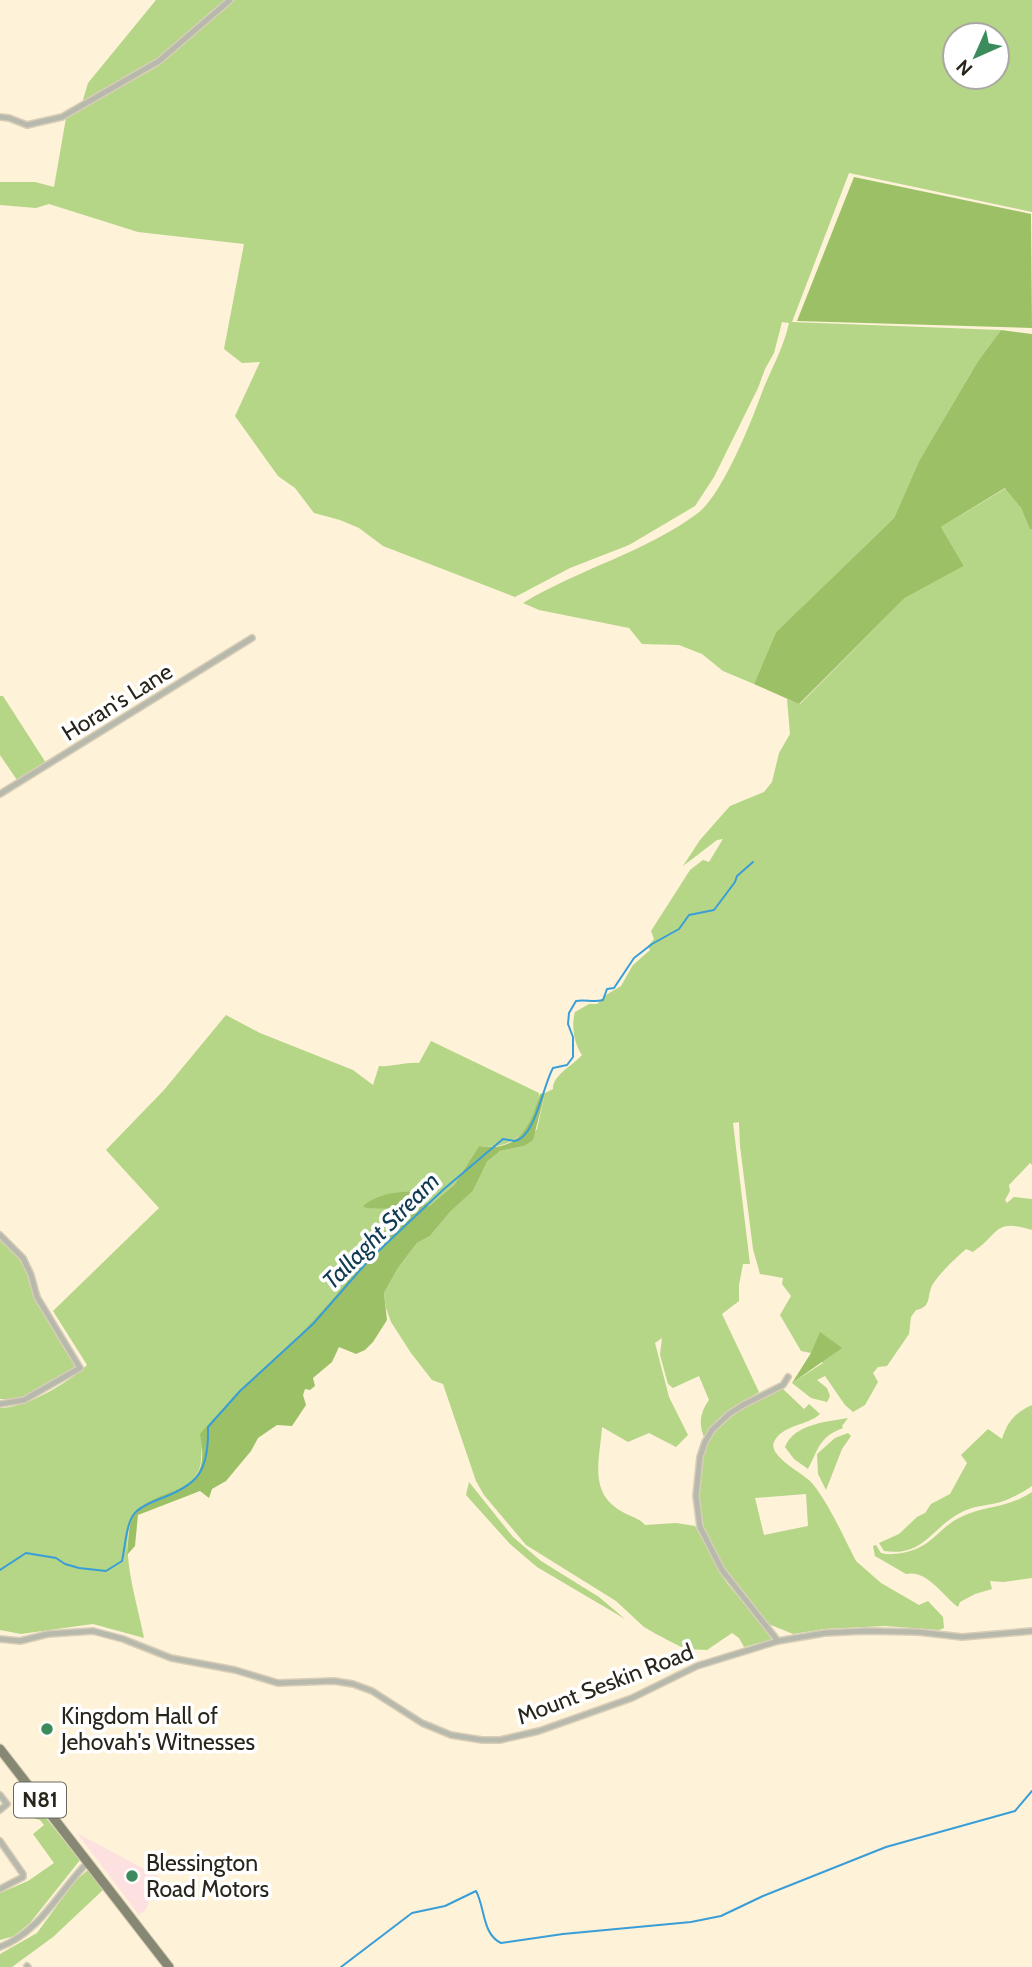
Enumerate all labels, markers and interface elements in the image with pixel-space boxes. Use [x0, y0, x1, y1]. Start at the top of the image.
north arrow [941, 21, 1011, 91]
text: N [951, 55, 977, 81]
street label: Horan's Lane [57, 657, 177, 747]
water label: Tallaght Stream [316, 1166, 445, 1295]
street label: Mount Seskin Road [513, 1638, 697, 1730]
place label: Kingdom Hall of Jehovah's Witnesses [60, 1702, 255, 1756]
marker: Kingdom Hall of Jehovah's Witnesses [39, 1721, 55, 1737]
road number: N81 [14, 1783, 66, 1818]
place label: Blessington Road Motors [146, 1849, 269, 1903]
marker: Blessington Road Motors [124, 1868, 140, 1884]

